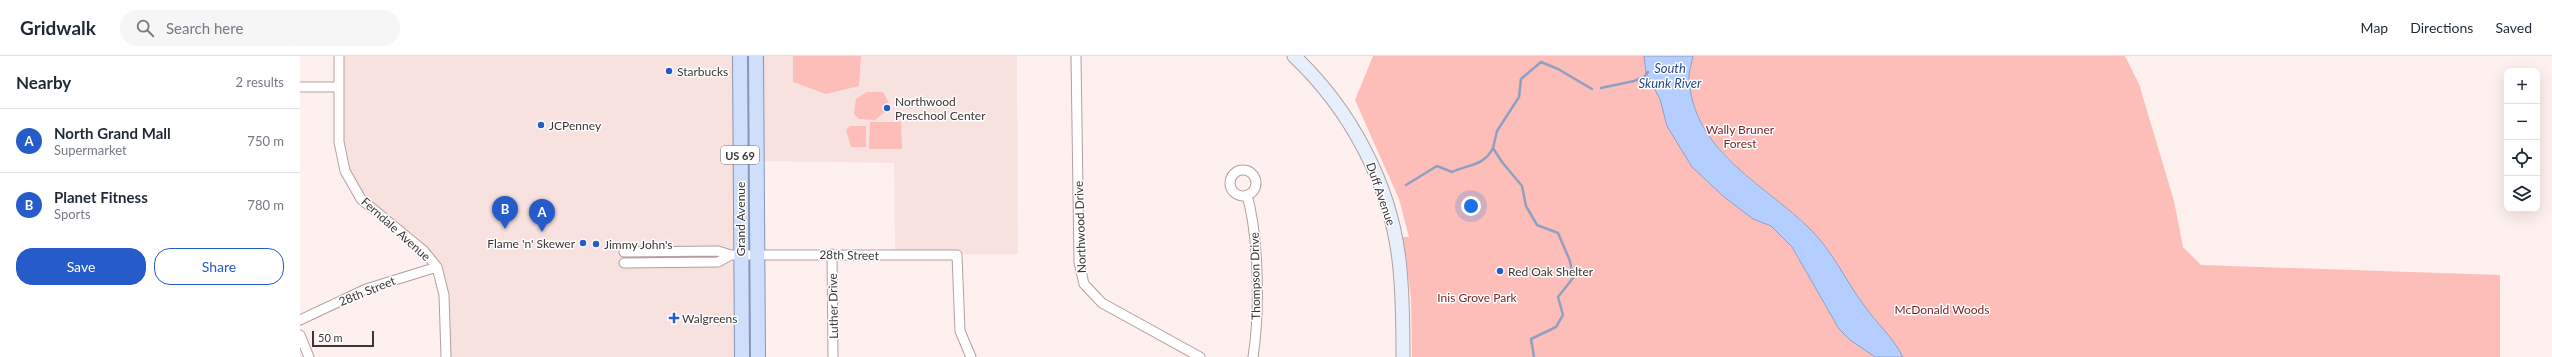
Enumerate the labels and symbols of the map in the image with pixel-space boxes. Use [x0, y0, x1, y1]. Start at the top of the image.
water label: South Skunk River [1639, 60, 1702, 91]
place label: Starbucks [677, 64, 728, 79]
marker: Starbucks [664, 66, 674, 76]
place label: Northwood Preschool Center [895, 94, 986, 123]
marker: Northwood Preschool Center [882, 103, 892, 113]
place label: JCPenney [549, 118, 602, 133]
marker: JCPenney [536, 120, 546, 130]
park label: Wally Bruner Forest [1706, 122, 1775, 151]
road number: US 69 [721, 146, 759, 164]
street label: Duff Avenue [1363, 160, 1399, 228]
street label: Northwood Drive [1071, 181, 1089, 273]
street label: Grand Avenue [733, 182, 748, 256]
street label: Ferndale Avenue [358, 194, 434, 264]
pin: B [492, 196, 518, 229]
your location [1461, 196, 1481, 216]
pin: A [529, 199, 555, 232]
street label: Thompson Drive [1247, 232, 1263, 320]
place label: Flame 'n' Skewer [487, 236, 576, 251]
place label: Jimmy John's [604, 237, 673, 252]
marker: Flame 'n' Skewer [578, 238, 588, 248]
marker: Jimmy John's [591, 239, 601, 249]
street label: 28th Street [819, 247, 880, 263]
place label: Red Oak Shelter [1508, 264, 1594, 279]
marker: Red Oak Shelter [1495, 266, 1505, 276]
street label: 28th Street [337, 273, 398, 309]
street label: Luther Drive [825, 273, 841, 339]
park label: Inis Grove Park [1437, 290, 1518, 305]
park label: McDonald Woods [1895, 302, 1989, 317]
place label: Walgreens [682, 311, 737, 326]
marker: Walgreens [669, 313, 679, 323]
scale bar [312, 329, 374, 348]

